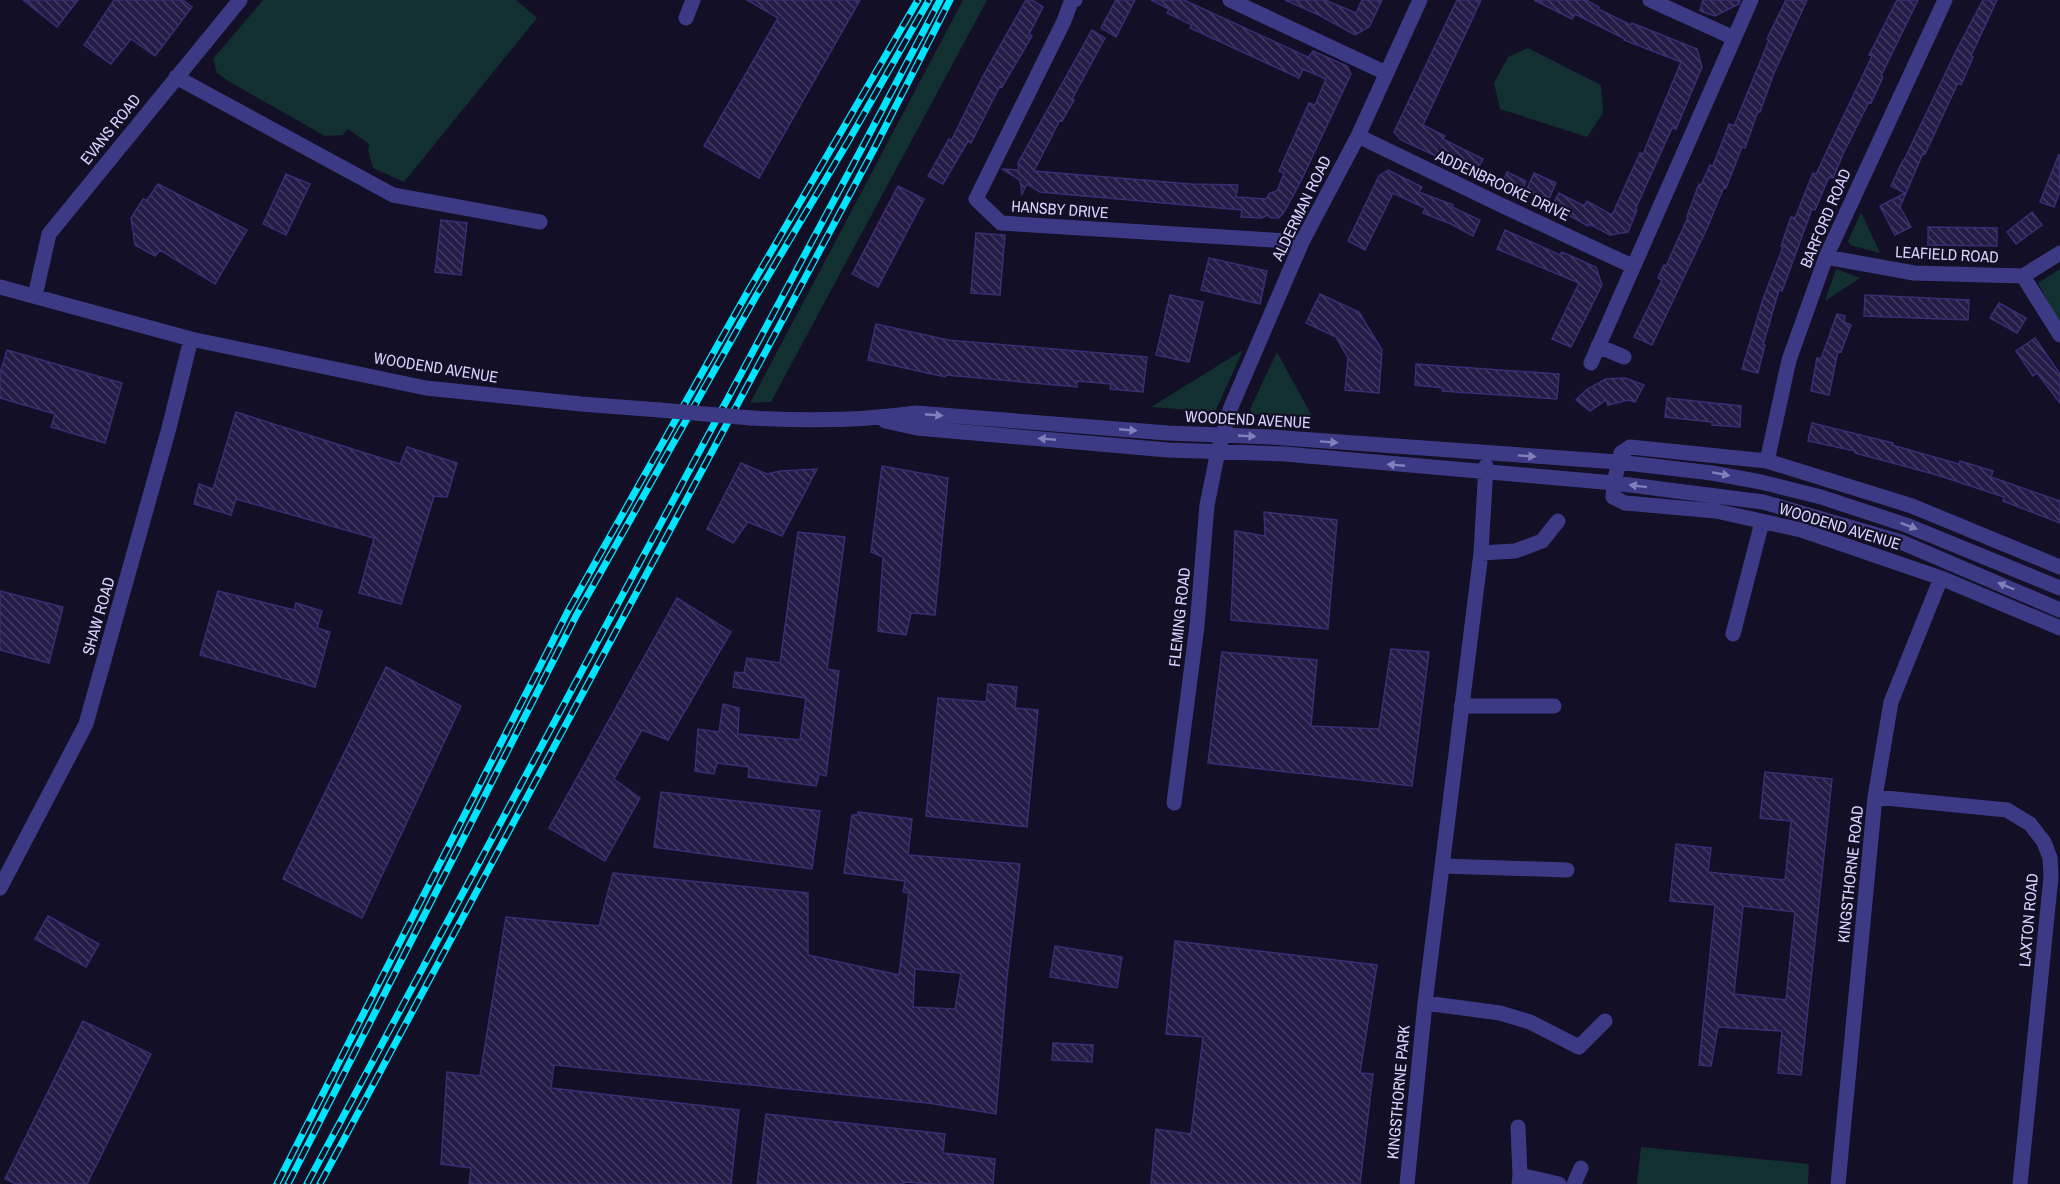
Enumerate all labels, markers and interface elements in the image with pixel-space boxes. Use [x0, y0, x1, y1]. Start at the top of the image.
street label: EVANS ROAD [75, 89, 145, 169]
street label: ADDENBROOKE DRIVE [1431, 144, 1574, 226]
street label: ALDERMAN ROAD [1266, 152, 1336, 265]
street label: BARFORD ROAD [1794, 165, 1856, 271]
street label: HANSBY DRIVE [1011, 195, 1109, 223]
street label: LEAFIELD ROAD [1895, 240, 1999, 268]
street label: WOODEND AVENUE [372, 346, 500, 388]
street label: WOODEND AVENUE [1185, 405, 1311, 433]
one-way arrow [925, 410, 944, 419]
one-way arrow [1119, 425, 1138, 435]
one-way arrow [1238, 431, 1257, 440]
one-way arrow [1037, 434, 1056, 444]
one-way arrow [1320, 437, 1339, 446]
one-way arrow [1518, 452, 1537, 461]
one-way arrow [1387, 460, 1406, 470]
one-way arrow [1712, 470, 1731, 479]
one-way arrow [1628, 482, 1647, 491]
street label: WOODEND AVENUE [1777, 497, 1903, 555]
one-way arrow [1900, 522, 1918, 532]
street label: FLEMING ROAD [1163, 566, 1195, 668]
street label: SHAW ROAD [76, 574, 120, 658]
one-way arrow [1998, 582, 2015, 591]
street label: KINGSTHORNE ROAD [1832, 804, 1868, 944]
street label: LAXTON ROAD [2013, 872, 2043, 968]
street label: KINGSTHORNE PARK [1381, 1024, 1415, 1160]

